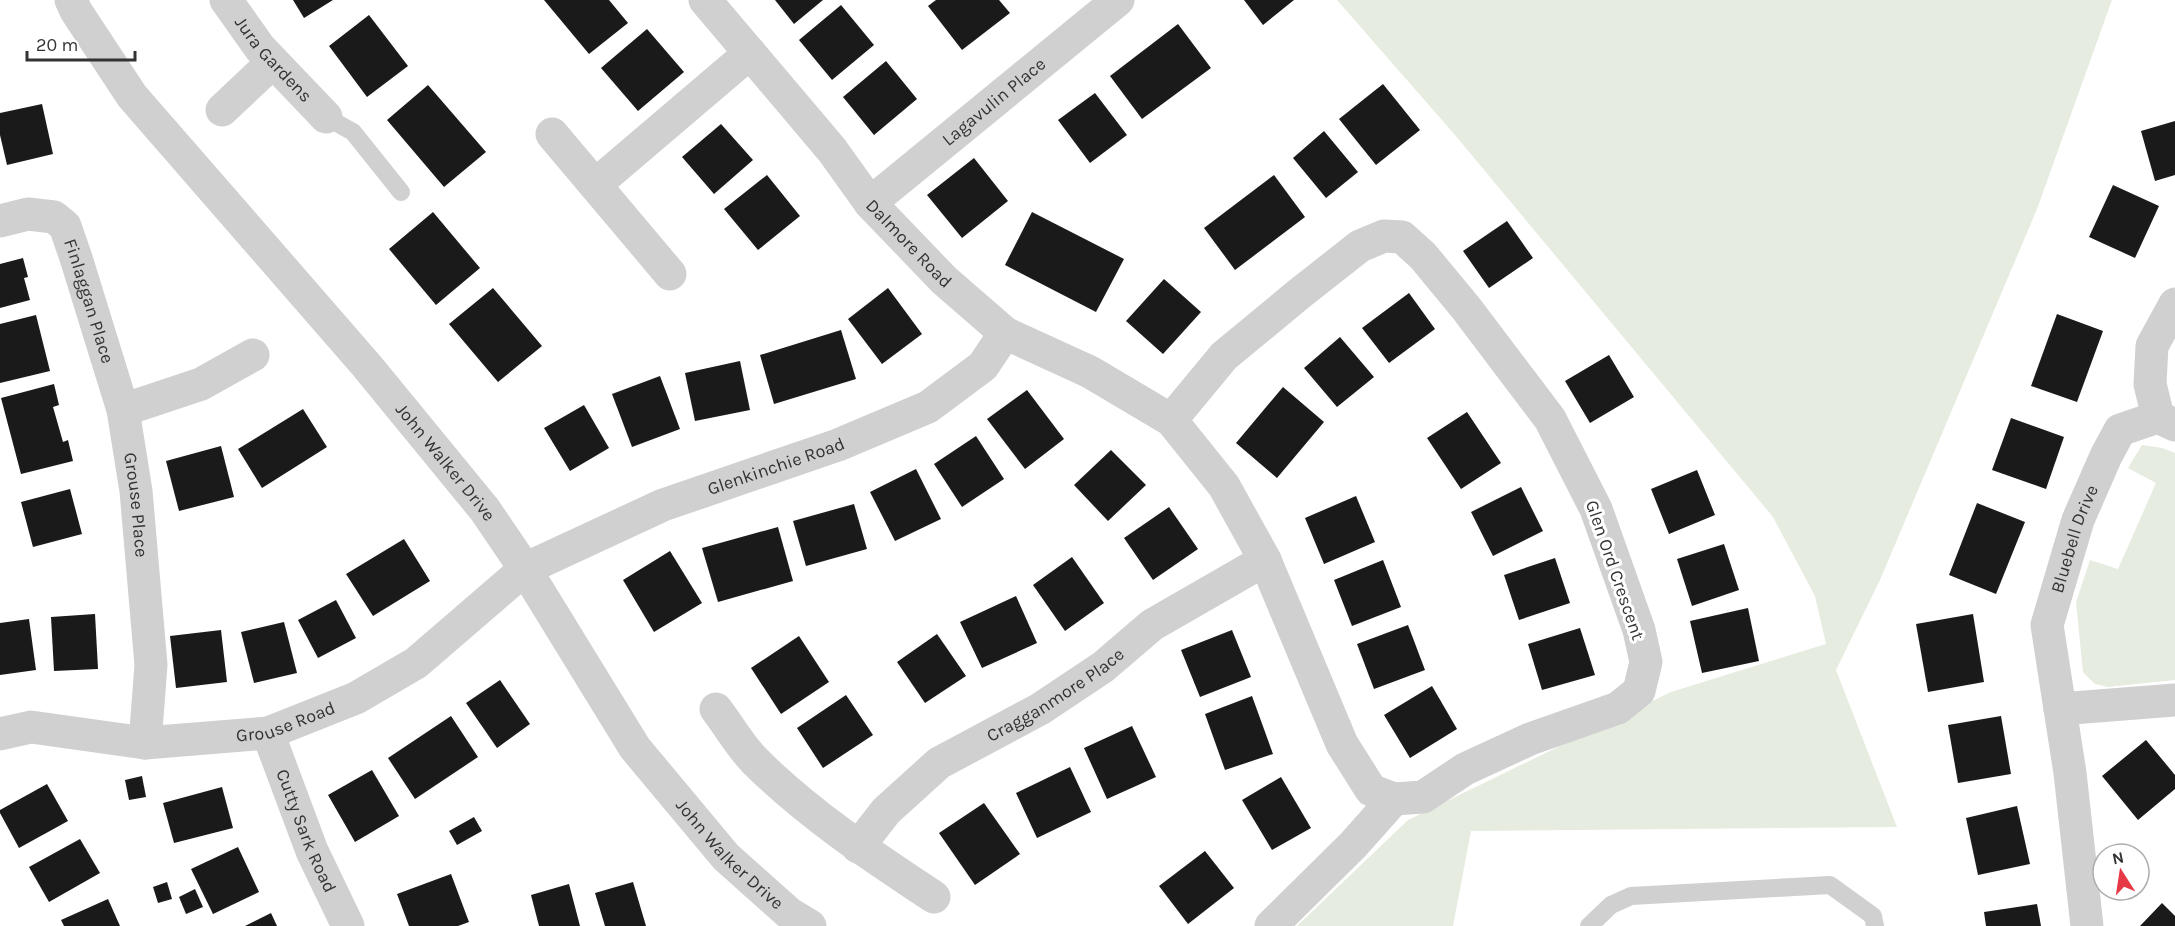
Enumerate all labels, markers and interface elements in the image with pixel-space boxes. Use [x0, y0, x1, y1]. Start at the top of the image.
street label: Jura Gardens [230, 12, 317, 107]
scale bar [27, 24, 135, 62]
text: 20 m [36, 34, 78, 56]
street label: Lagavulin Place [938, 53, 1050, 151]
street label: Dalmore Road [861, 194, 956, 293]
street label: Finlaggan Place [59, 236, 119, 366]
street label: John Walker Drive [391, 399, 500, 525]
street label: Glenkinchie Road [704, 432, 848, 500]
street label: Grouse Place [119, 451, 153, 558]
street label: Bluebell Drive [2046, 482, 2103, 596]
street label: Glen Ord Crescent [1581, 497, 1649, 643]
street label: Cragganmore Place [983, 643, 1128, 747]
street label: Grouse Road [235, 696, 338, 747]
street label: Cutty Sark Road [271, 766, 341, 896]
street label: John Walker Drive [671, 794, 788, 914]
north arrow [2091, 842, 2151, 902]
text: N [2110, 847, 2126, 868]

